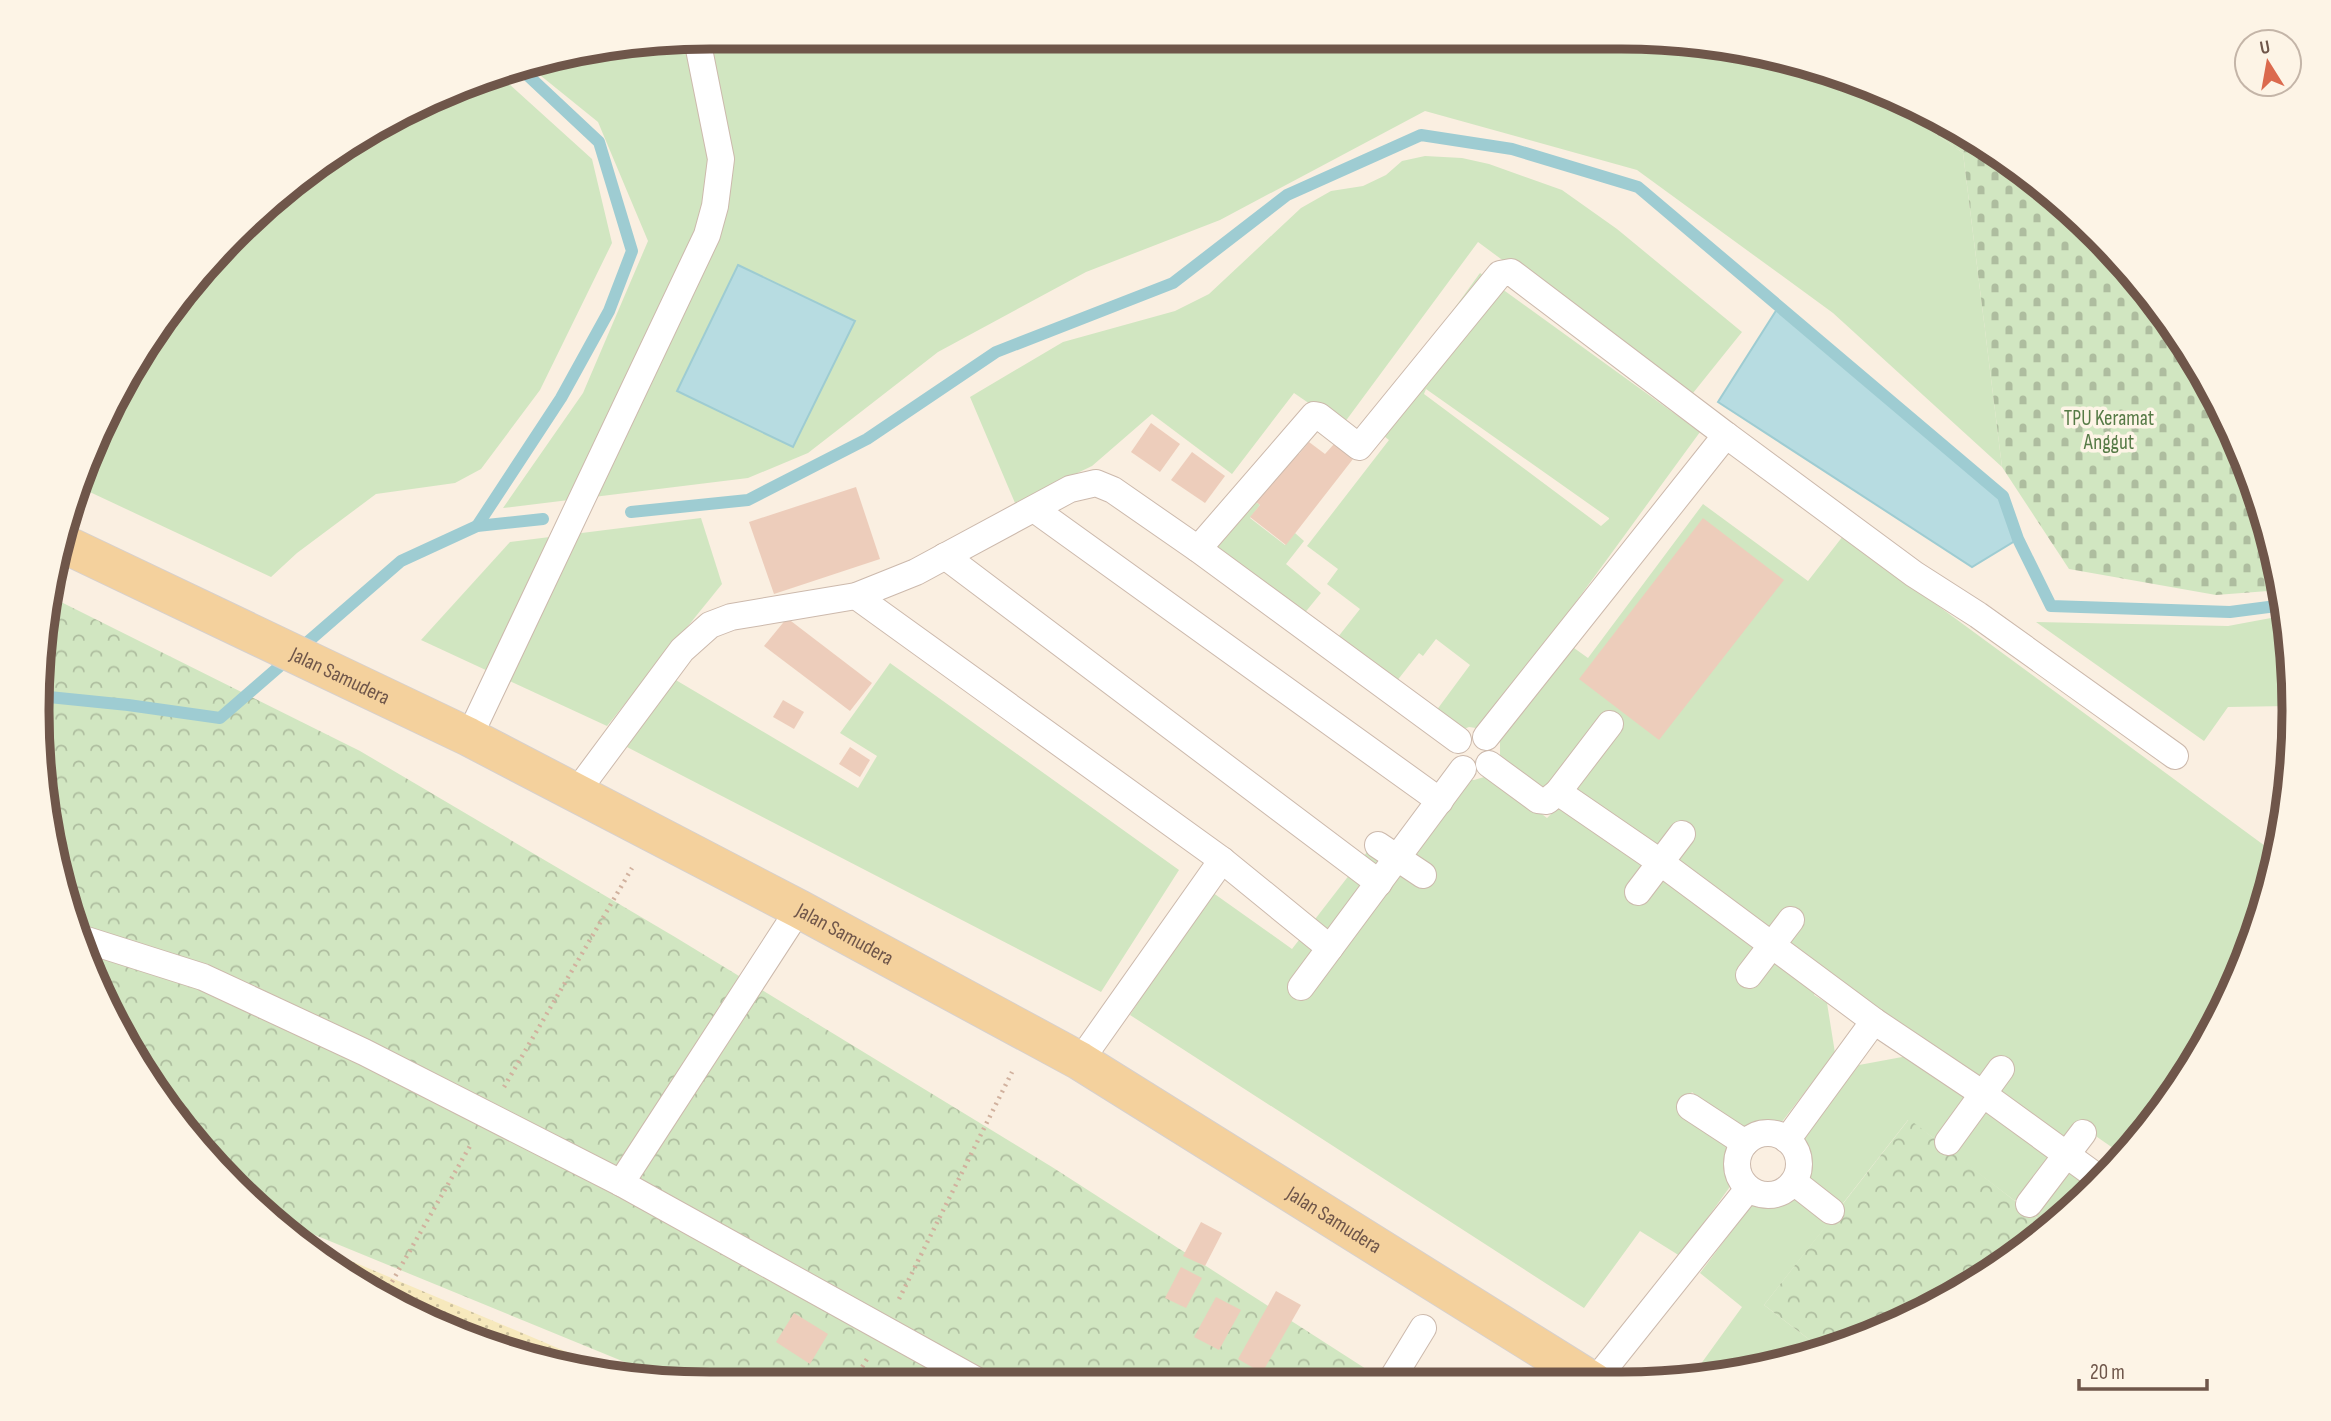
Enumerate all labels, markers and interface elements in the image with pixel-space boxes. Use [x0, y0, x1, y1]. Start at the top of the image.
north arrow [2233, 28, 2303, 98]
text: U [2258, 36, 2272, 60]
park label: TPU Keramat Anggut [2064, 406, 2154, 455]
street label: Jalan Samudera [285, 641, 394, 710]
street label: Jalan Samudera [791, 897, 898, 971]
street label: Jalan Samudera [1281, 1181, 1386, 1259]
scale bar [2079, 1348, 2207, 1392]
text: 20 m [2090, 1360, 2125, 1385]

